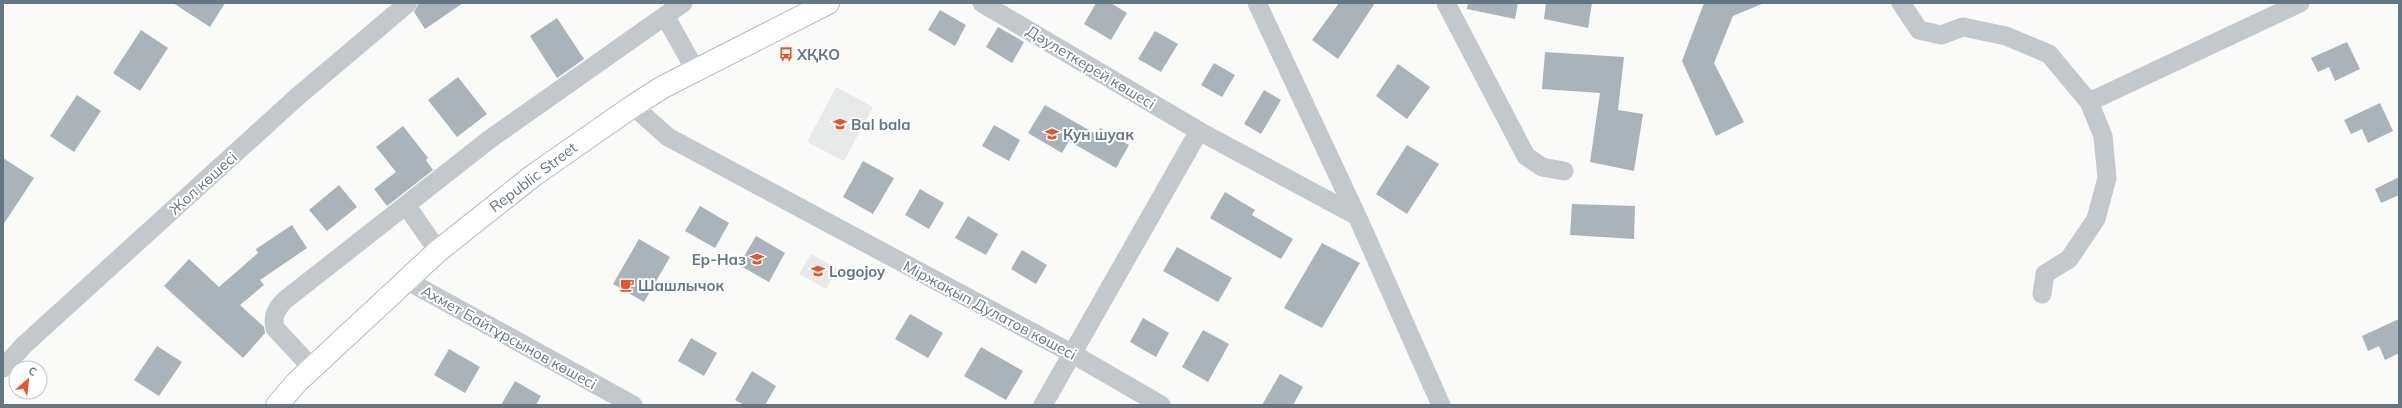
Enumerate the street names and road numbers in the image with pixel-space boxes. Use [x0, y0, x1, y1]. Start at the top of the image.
street label: Дәулеткерей көшесі [1023, 21, 1159, 113]
street label: Republic Street [485, 138, 581, 216]
street label: Жол көшесі [165, 148, 241, 218]
street label: Міржақып Дулатов көшесі [900, 256, 1080, 364]
street label: Ахмет Байтұрсынов көшесі [418, 281, 600, 393]

